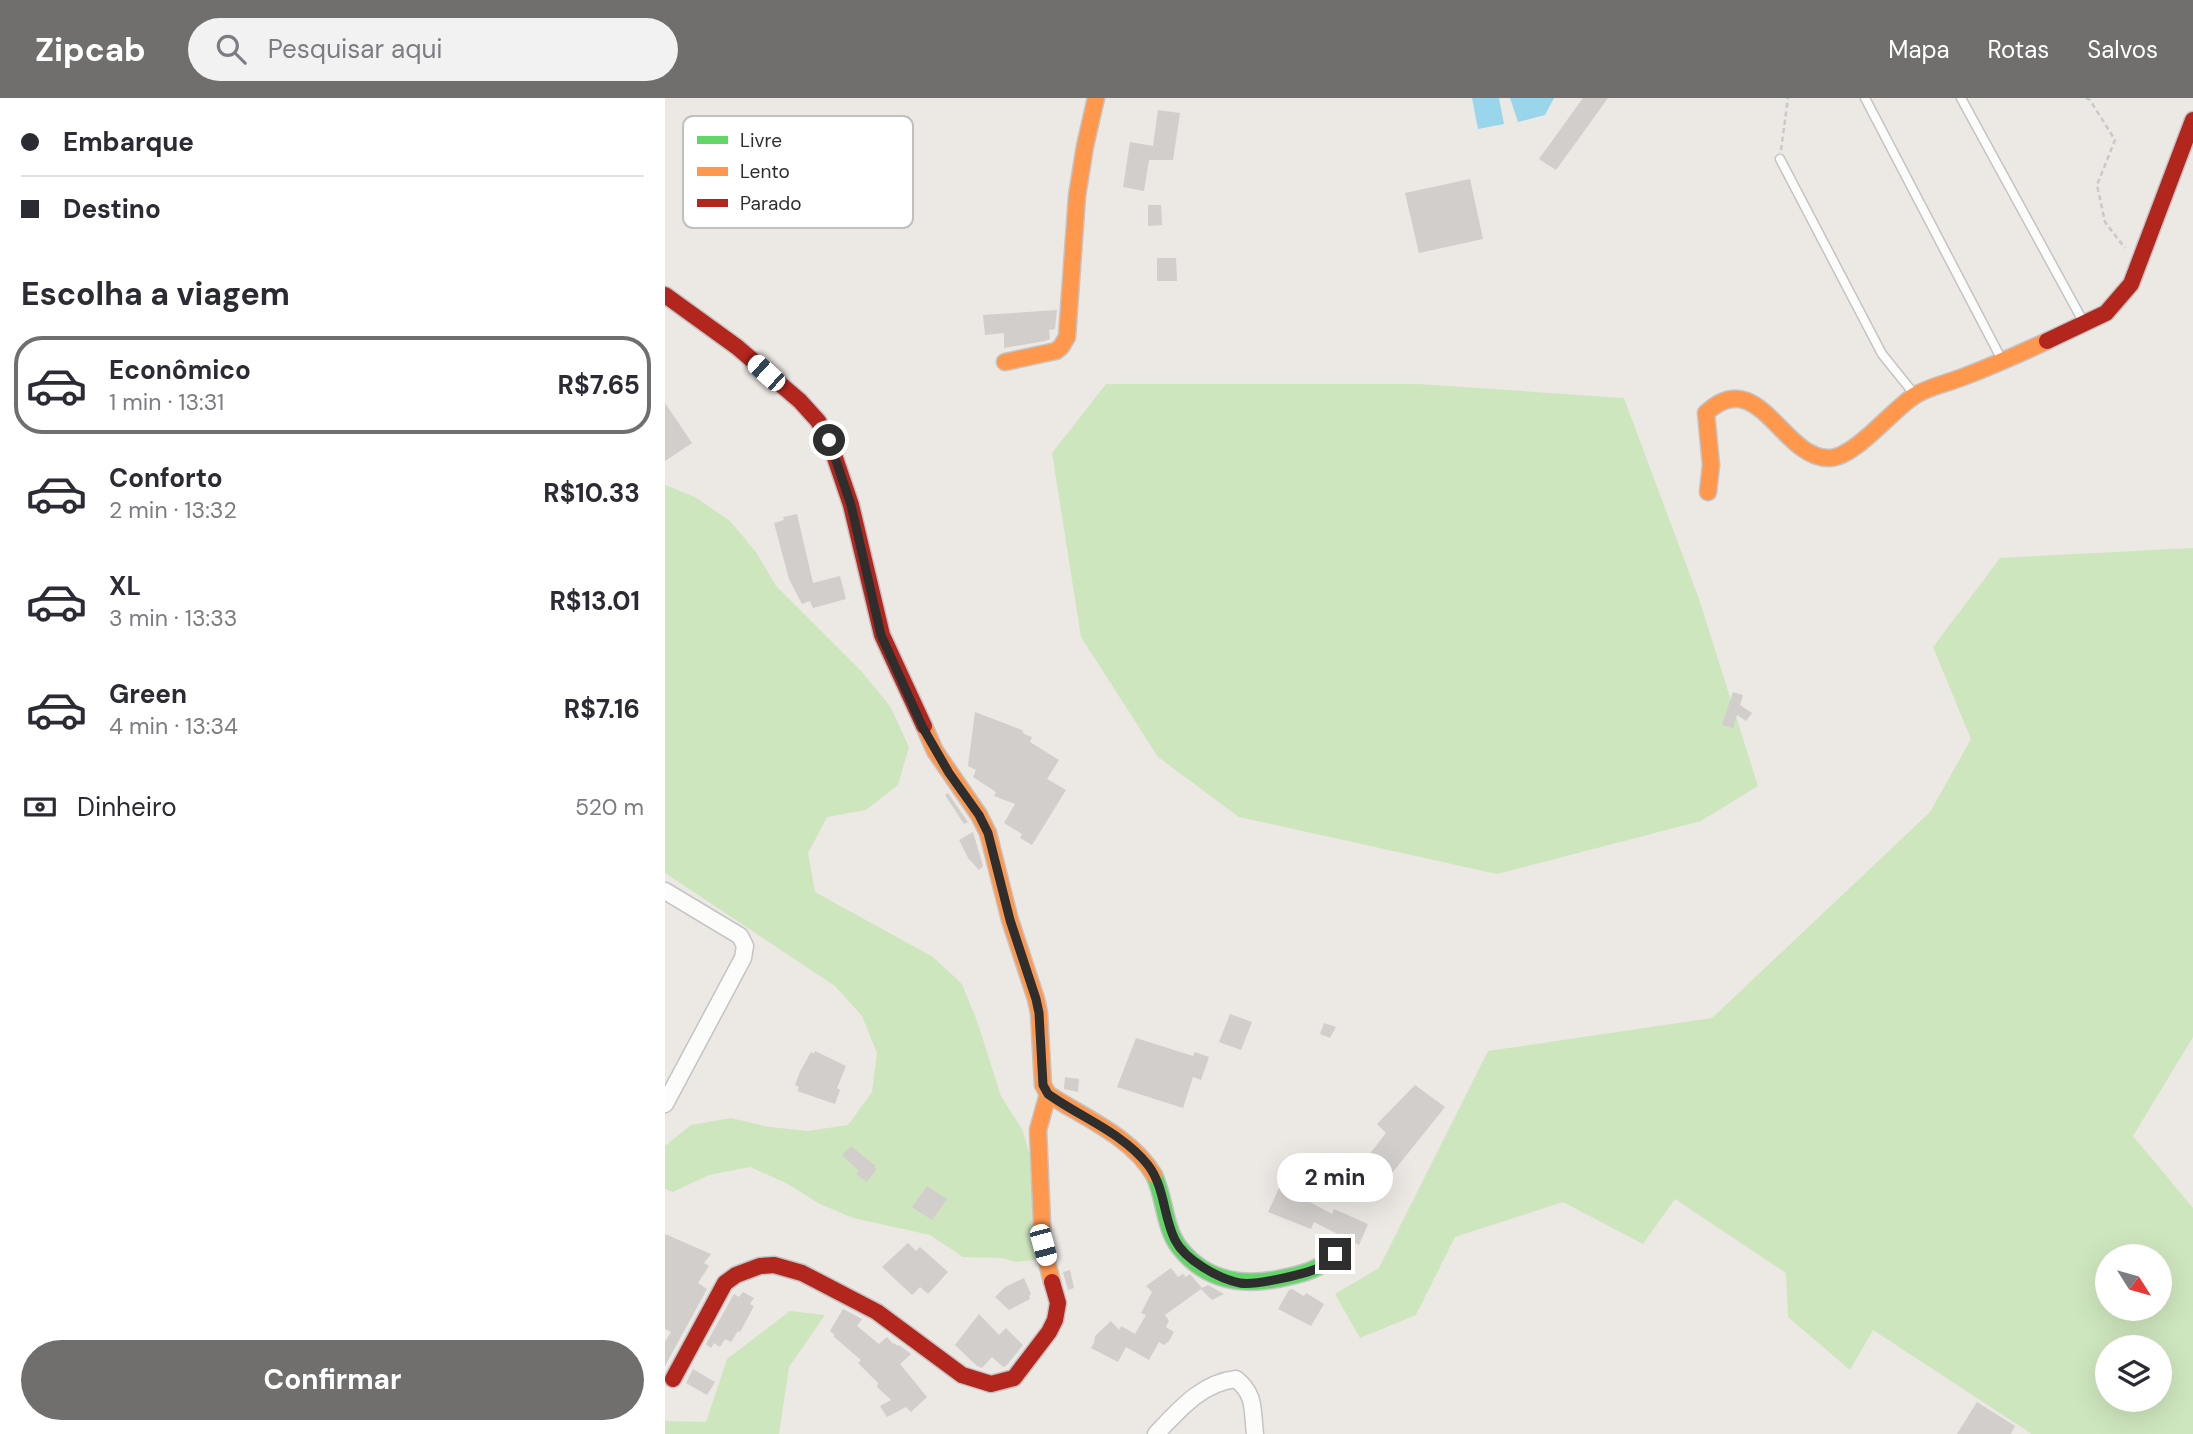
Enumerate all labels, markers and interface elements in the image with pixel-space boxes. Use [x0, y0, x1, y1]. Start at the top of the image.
search box [188, 18, 678, 81]
text: Zipcab [35, 28, 146, 71]
icon: search [212, 30, 250, 68]
text: Pesquisar aqui [268, 32, 443, 66]
text: Mapa [1888, 34, 1950, 65]
text: Rotas [1988, 34, 2049, 65]
text: Salvos [2087, 34, 2158, 65]
legend [683, 116, 913, 228]
text: Embarque [63, 125, 194, 159]
text: Livre [740, 128, 782, 153]
text: Lento [740, 159, 790, 184]
text: Parado [740, 191, 801, 216]
text: Destino [63, 192, 161, 226]
text: Escolha a viagem [21, 273, 290, 315]
car [744, 351, 789, 395]
text: Econômico [109, 353, 251, 387]
icon: car [25, 354, 88, 417]
text: R$7.65 [558, 368, 640, 402]
text: 1 min · 13:31 [109, 387, 224, 417]
route start [813, 424, 845, 456]
text: Conforto [109, 461, 223, 495]
icon: car [25, 462, 88, 525]
text: R$10.33 [543, 476, 640, 510]
text: 2 min · 13:32 [109, 495, 237, 525]
text: XL [109, 569, 141, 603]
icon: car [25, 570, 88, 633]
text: R$13.01 [549, 584, 640, 618]
text: 3 min · 13:33 [109, 603, 237, 633]
text: Green [109, 677, 187, 711]
icon: car [25, 678, 88, 741]
text: R$7.16 [564, 692, 640, 726]
text: 4 min · 13:34 [109, 711, 238, 741]
icon: cash [21, 788, 59, 826]
text: Dinheiro [77, 790, 177, 824]
text: 520 m [575, 792, 644, 822]
callout: 2 min [1277, 1152, 1393, 1202]
text: 2 min [1305, 1162, 1365, 1192]
car [1028, 1222, 1059, 1268]
route end [1319, 1238, 1351, 1270]
north arrow [2095, 1244, 2172, 1321]
map controls [2095, 1244, 2172, 1412]
button: layers [2095, 1335, 2172, 1412]
button: Confirmar [21, 1340, 644, 1420]

